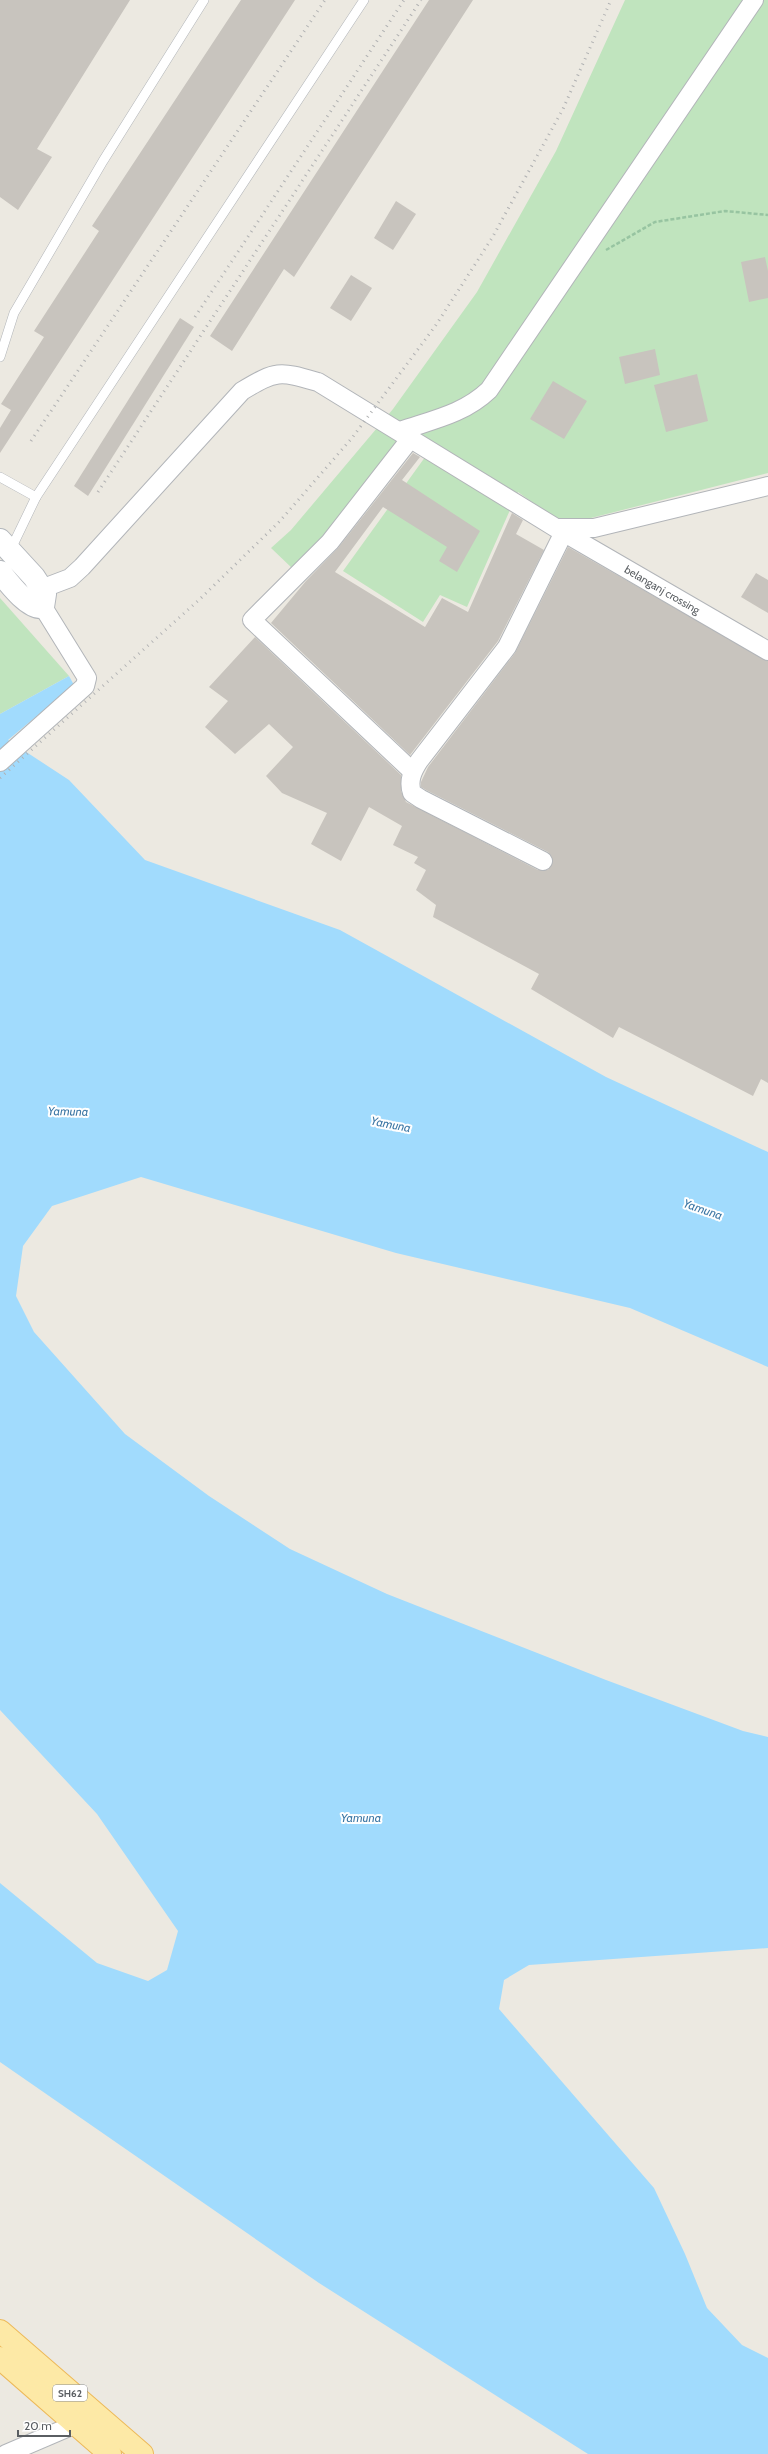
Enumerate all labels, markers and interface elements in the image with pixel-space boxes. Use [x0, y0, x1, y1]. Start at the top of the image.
street label: belanganj crossing [622, 562, 703, 617]
water label: Yamuna [48, 1103, 88, 1119]
water label: Yamuna [370, 1113, 412, 1135]
water label: Yamuna [681, 1195, 725, 1223]
water label: Yamuna [341, 1810, 381, 1825]
road number: SH62 [53, 2385, 87, 2401]
scale bar [18, 2412, 70, 2438]
text: 20 m [24, 2418, 52, 2433]

